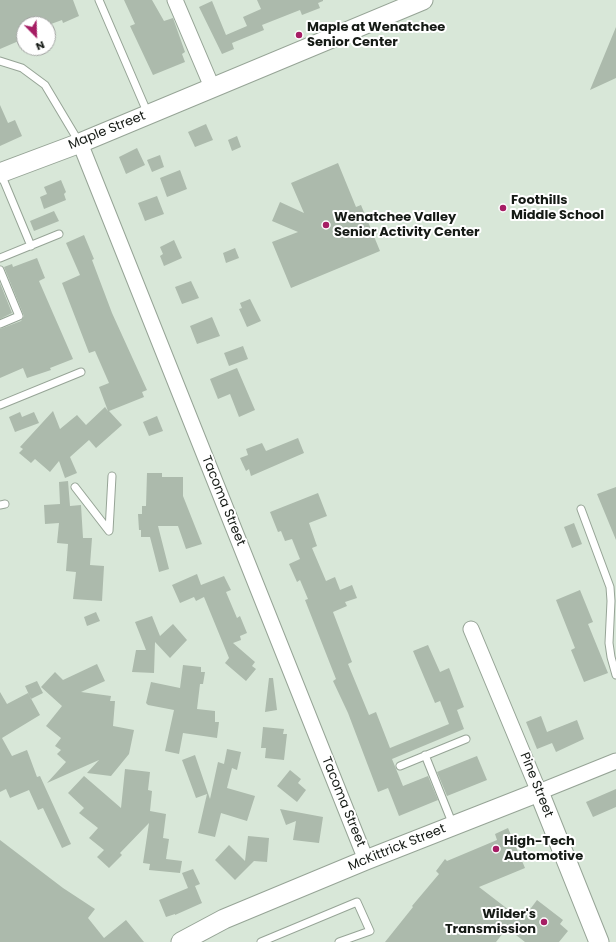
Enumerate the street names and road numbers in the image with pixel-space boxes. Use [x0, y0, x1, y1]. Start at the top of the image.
street label: Maple Street [66, 108, 148, 154]
street label: Tacoma Street [198, 454, 248, 548]
street label: Pine Street [516, 750, 556, 820]
street label: Tacoma Street [318, 755, 368, 849]
street label: McKittrick Street [346, 821, 448, 875]

